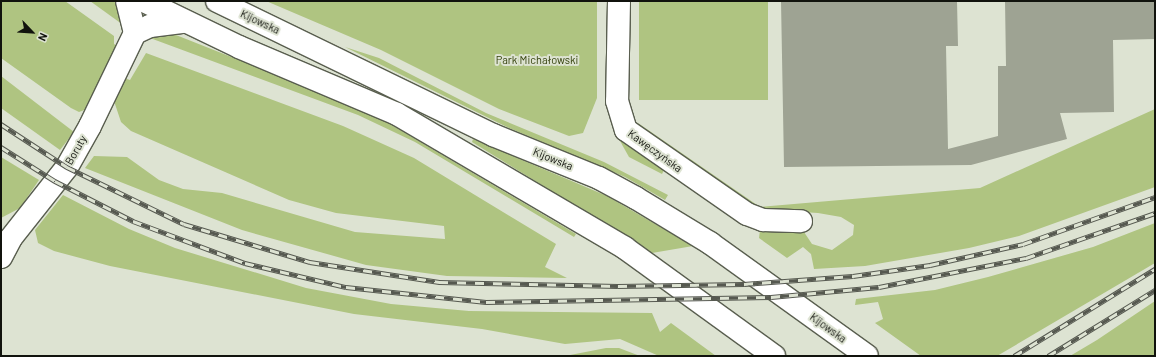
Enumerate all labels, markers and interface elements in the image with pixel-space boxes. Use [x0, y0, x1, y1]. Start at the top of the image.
street label: Kijowska [238, 7, 282, 37]
north arrow [12, 12, 52, 52]
text: N [36, 31, 51, 43]
park label: Park Michałowski [496, 53, 578, 67]
street label: Kawęczyńska [625, 127, 685, 175]
street label: Boruty [62, 133, 90, 167]
street label: Kijowska [531, 145, 575, 173]
street label: Kijowska [807, 310, 849, 346]

